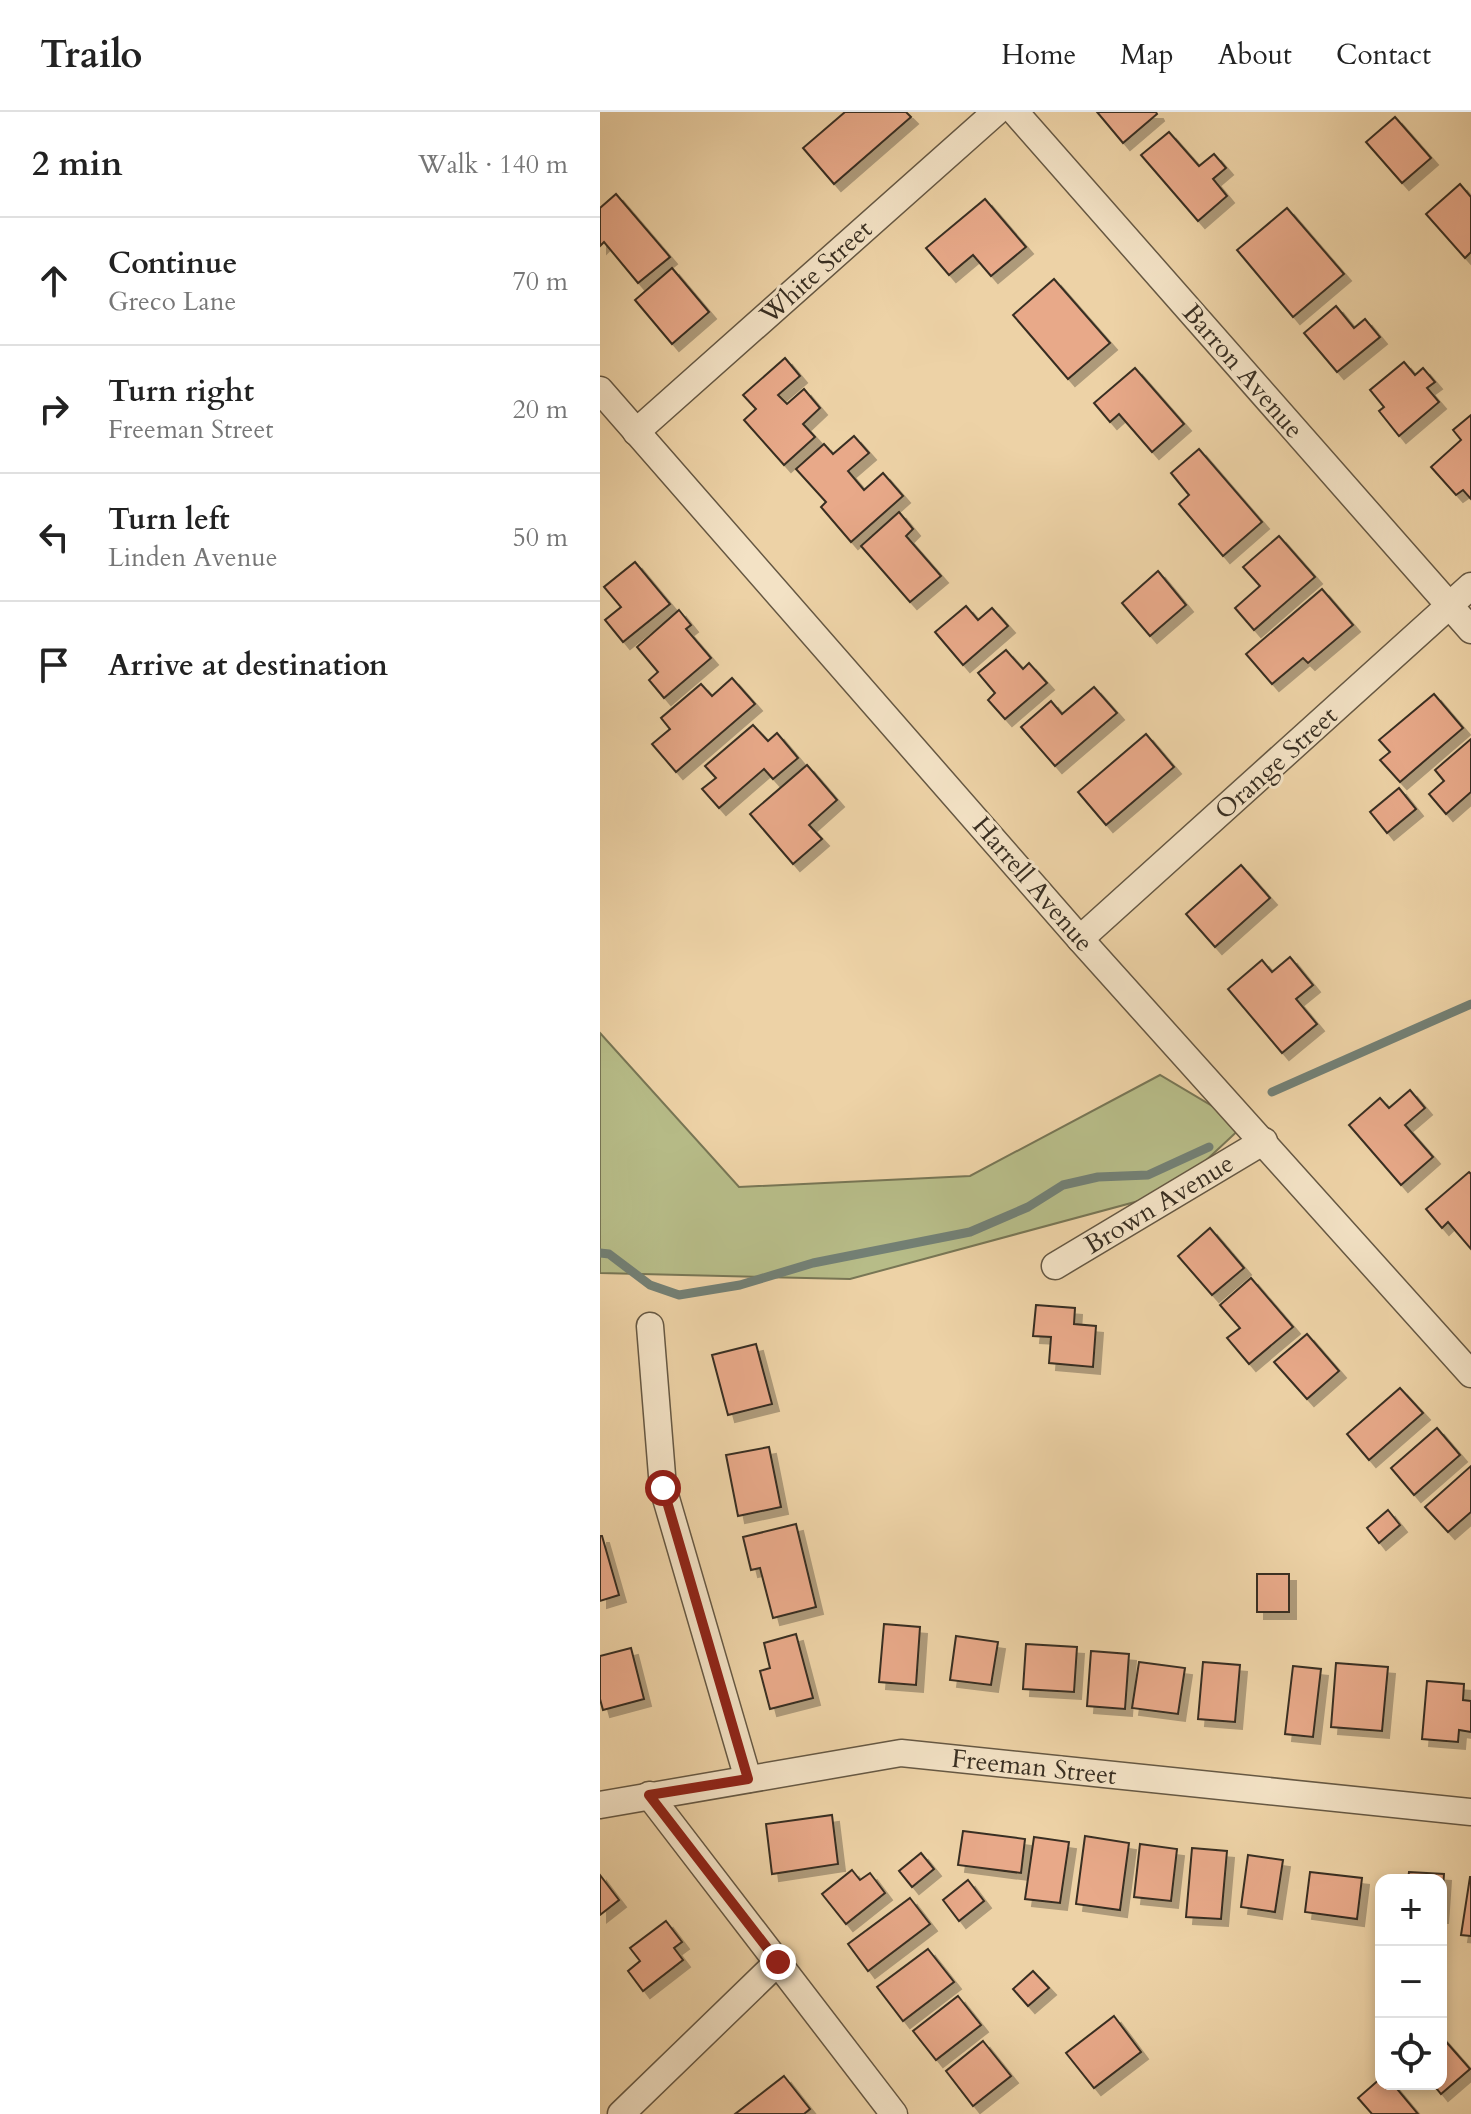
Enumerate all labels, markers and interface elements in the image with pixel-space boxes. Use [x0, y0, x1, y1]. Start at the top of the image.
text: Trailo [40, 29, 142, 81]
text: Home [1001, 36, 1076, 74]
text: Map [1120, 36, 1174, 74]
text: About [1218, 36, 1292, 74]
text: Contact [1336, 36, 1431, 74]
text: 2 min [32, 141, 123, 187]
text: Walk · 140 m [418, 147, 568, 182]
street label: White Street [752, 212, 880, 332]
text: Continue [108, 243, 237, 284]
icon: ahead [32, 259, 76, 303]
text: 70 m [512, 264, 568, 299]
text: Greco Lane [108, 284, 236, 319]
street label: Barron Avenue [1175, 296, 1311, 446]
text: Turn right [108, 371, 254, 412]
icon: right [32, 387, 76, 431]
text: 20 m [512, 392, 568, 427]
text: Freeman Street [108, 412, 273, 447]
text: Turn left [108, 499, 230, 540]
icon: left [32, 515, 76, 559]
text: 50 m [512, 520, 568, 555]
text: Linden Avenue [108, 540, 278, 575]
icon: arrive [32, 643, 76, 687]
text: Arrive at destination [108, 645, 388, 686]
street label: Orange Street [1207, 699, 1345, 827]
street label: Harrell Avenue [965, 809, 1101, 959]
street label: Brown Avenue [1078, 1146, 1240, 1262]
route start [645, 1470, 681, 1506]
street label: Freeman Street [950, 1741, 1118, 1793]
map controls [1375, 1874, 1447, 2090]
button: + [1375, 1874, 1447, 1946]
route end [760, 1944, 796, 1980]
button: − [1375, 1946, 1447, 2018]
button: locate [1375, 2018, 1447, 2090]

